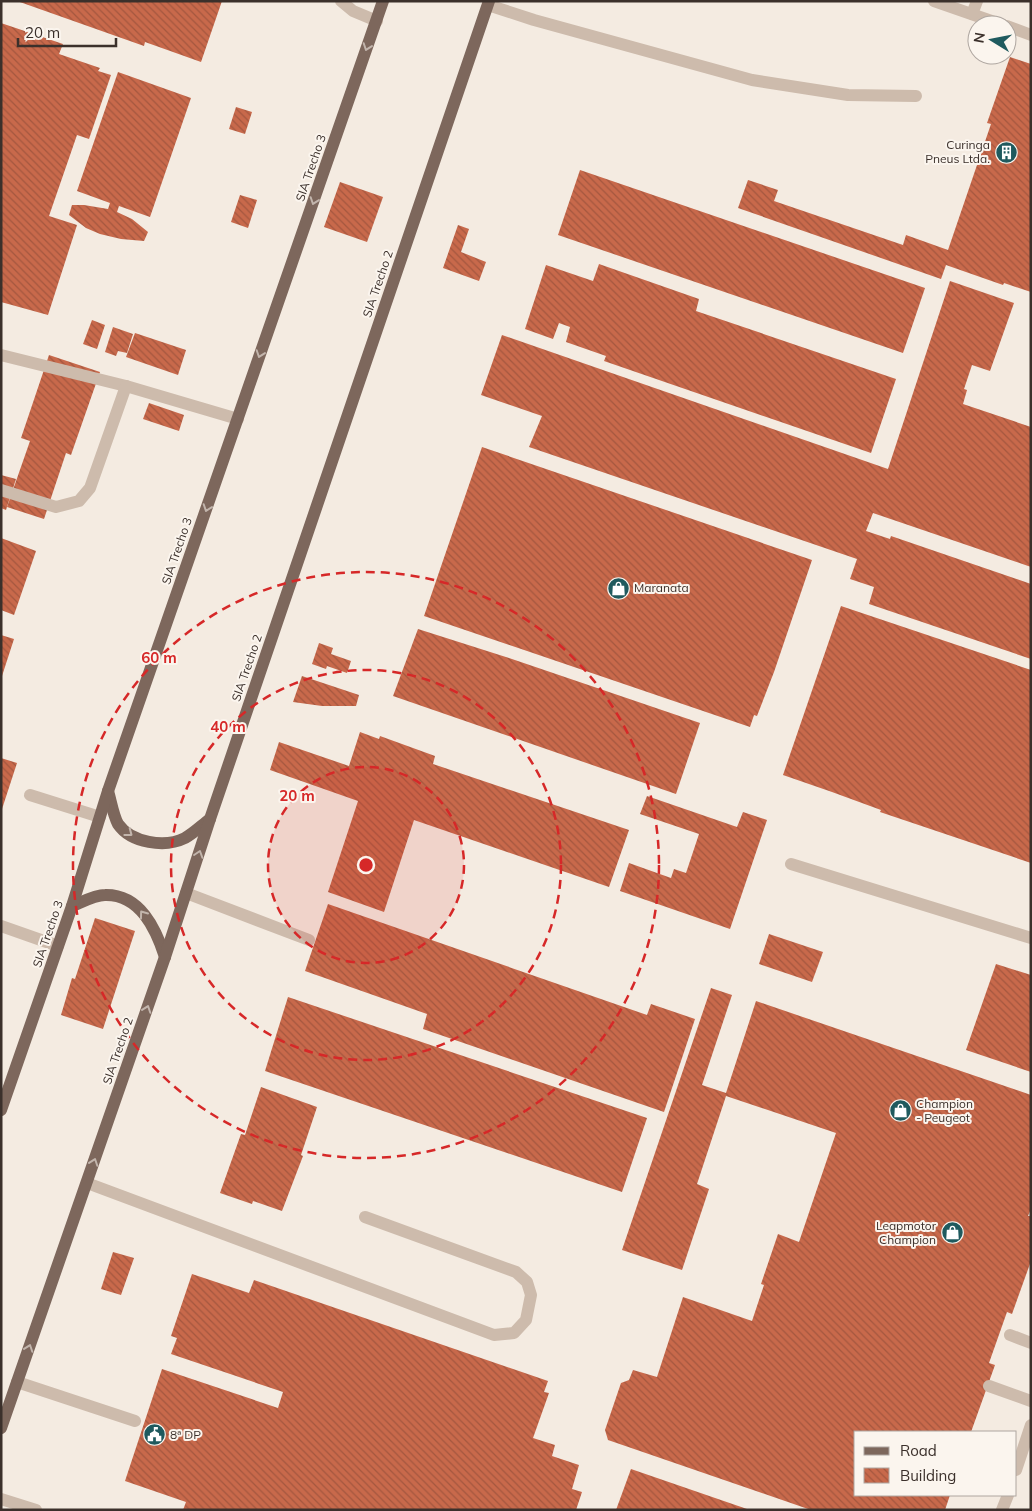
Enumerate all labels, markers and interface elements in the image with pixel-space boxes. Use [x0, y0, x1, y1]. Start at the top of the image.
scale bar [18, 15, 115, 47]
north arrow [967, 15, 1017, 65]
text: 20 m [25, 23, 60, 42]
text: N [969, 31, 989, 45]
one-way arrow [363, 43, 373, 51]
street label: SIA Trecho 3 [292, 132, 329, 203]
place label: Curinga Pneus Ltda. [925, 137, 990, 166]
building icon: Curinga Pneus Ltda. [994, 140, 1018, 164]
one-way arrow [310, 196, 320, 204]
street label: SIA Trecho 2 [359, 248, 396, 319]
one-way arrow [256, 349, 266, 358]
one-way arrow [203, 503, 213, 511]
street label: SIA Trecho 3 [158, 515, 195, 586]
shop icon: Maranata [606, 576, 630, 600]
place label: Maranata [634, 580, 689, 595]
street label: SIA Trecho 2 [228, 632, 265, 703]
text: 60 m [141, 648, 177, 667]
text: 40 m [210, 717, 246, 736]
text: 20 m [279, 786, 315, 805]
one-way arrow [123, 827, 132, 836]
one-way arrow [193, 851, 203, 859]
centre of rings [357, 856, 375, 874]
street label: SIA Trecho 3 [29, 898, 66, 969]
one-way arrow [141, 911, 149, 920]
one-way arrow [142, 1005, 152, 1013]
street label: SIA Trecho 2 [99, 1015, 136, 1086]
place label: Champion - Peugeot [916, 1096, 973, 1125]
shop icon: Champion - Peugeot [888, 1099, 912, 1123]
one-way arrow [88, 1158, 98, 1167]
place label: Leapmotor Champion [876, 1218, 937, 1247]
shop icon: Leapmotor Champion [940, 1221, 964, 1245]
one-way arrow [23, 1345, 33, 1353]
public building icon: 8ª DP [142, 1423, 166, 1447]
place label: 8ª DP [170, 1427, 201, 1442]
legend [854, 1431, 1017, 1496]
text: Road [900, 1441, 937, 1460]
text: Building [900, 1466, 956, 1485]

